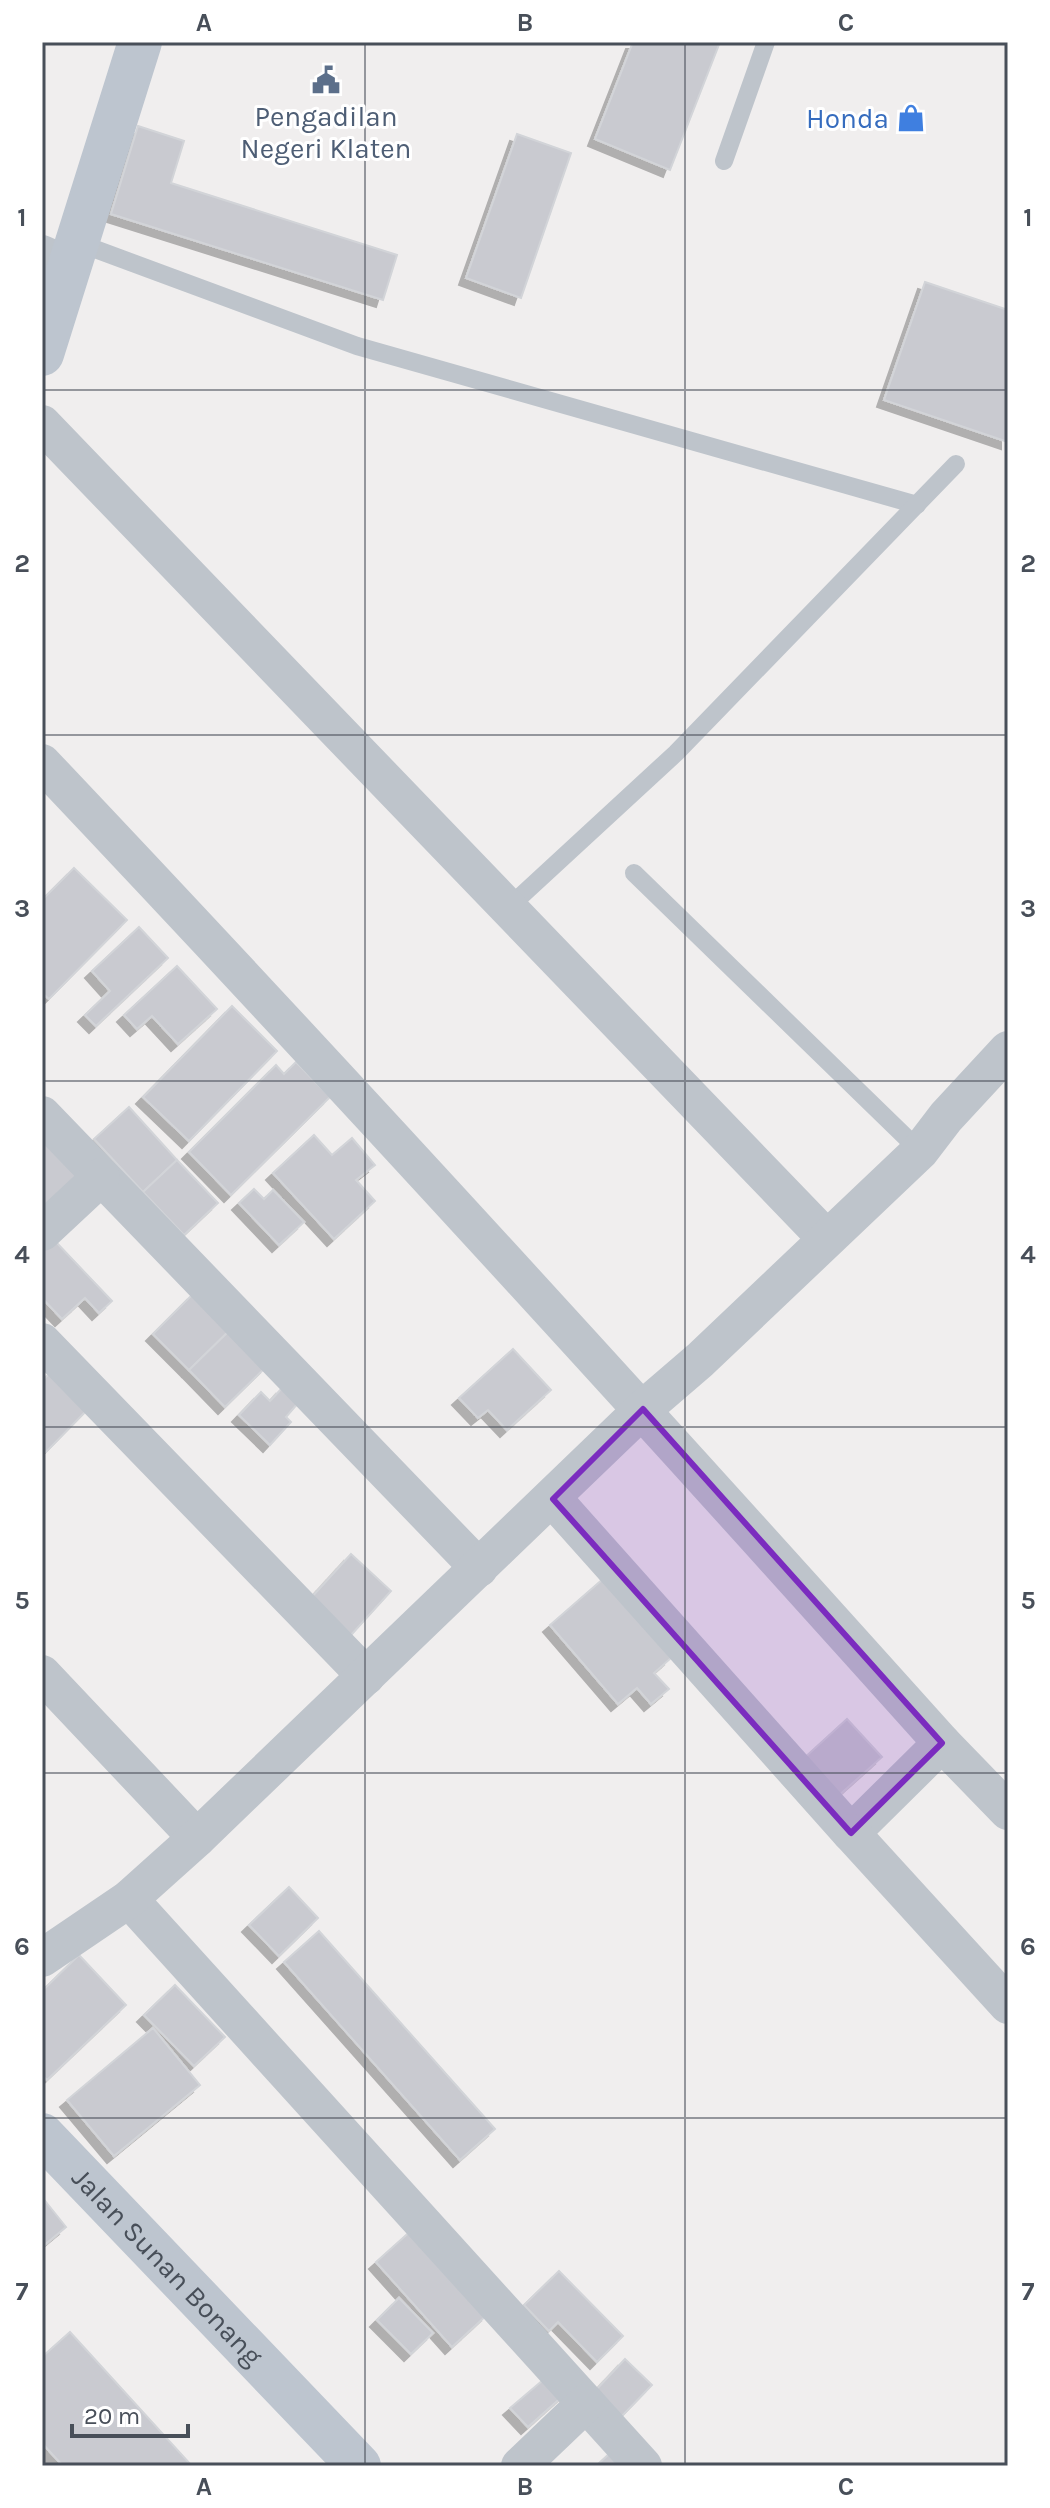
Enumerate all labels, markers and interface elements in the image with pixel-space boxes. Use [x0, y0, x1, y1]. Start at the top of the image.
text: A [196, 7, 212, 38]
text: B [517, 7, 533, 38]
text: C [838, 7, 854, 38]
public building icon: Pengadilan Negeri Klaten [311, 65, 341, 95]
place label: Pengadilan Negeri Klaten [241, 100, 411, 165]
place label: Honda [806, 102, 889, 135]
shop icon: Honda [896, 103, 926, 133]
text: 1 [17, 202, 27, 233]
text: 1 [1023, 202, 1033, 233]
text: 2 [14, 548, 30, 579]
text: 2 [1020, 548, 1036, 579]
text: 3 [14, 893, 30, 924]
text: 3 [1020, 893, 1036, 924]
text: 4 [14, 1239, 30, 1270]
text: 4 [1020, 1239, 1036, 1270]
text: 5 [14, 1585, 30, 1616]
text: 5 [1020, 1585, 1036, 1616]
text: 6 [14, 1931, 30, 1962]
text: 6 [1020, 1931, 1036, 1962]
street label: Jalan Sunan Bonang [66, 2161, 270, 2372]
text: 7 [16, 2276, 29, 2307]
text: 7 [1022, 2276, 1035, 2307]
scale bar [72, 2388, 188, 2438]
text: 20 m [84, 2402, 140, 2430]
text: A [196, 2471, 212, 2502]
text: B [517, 2471, 533, 2502]
text: C [838, 2471, 854, 2502]

